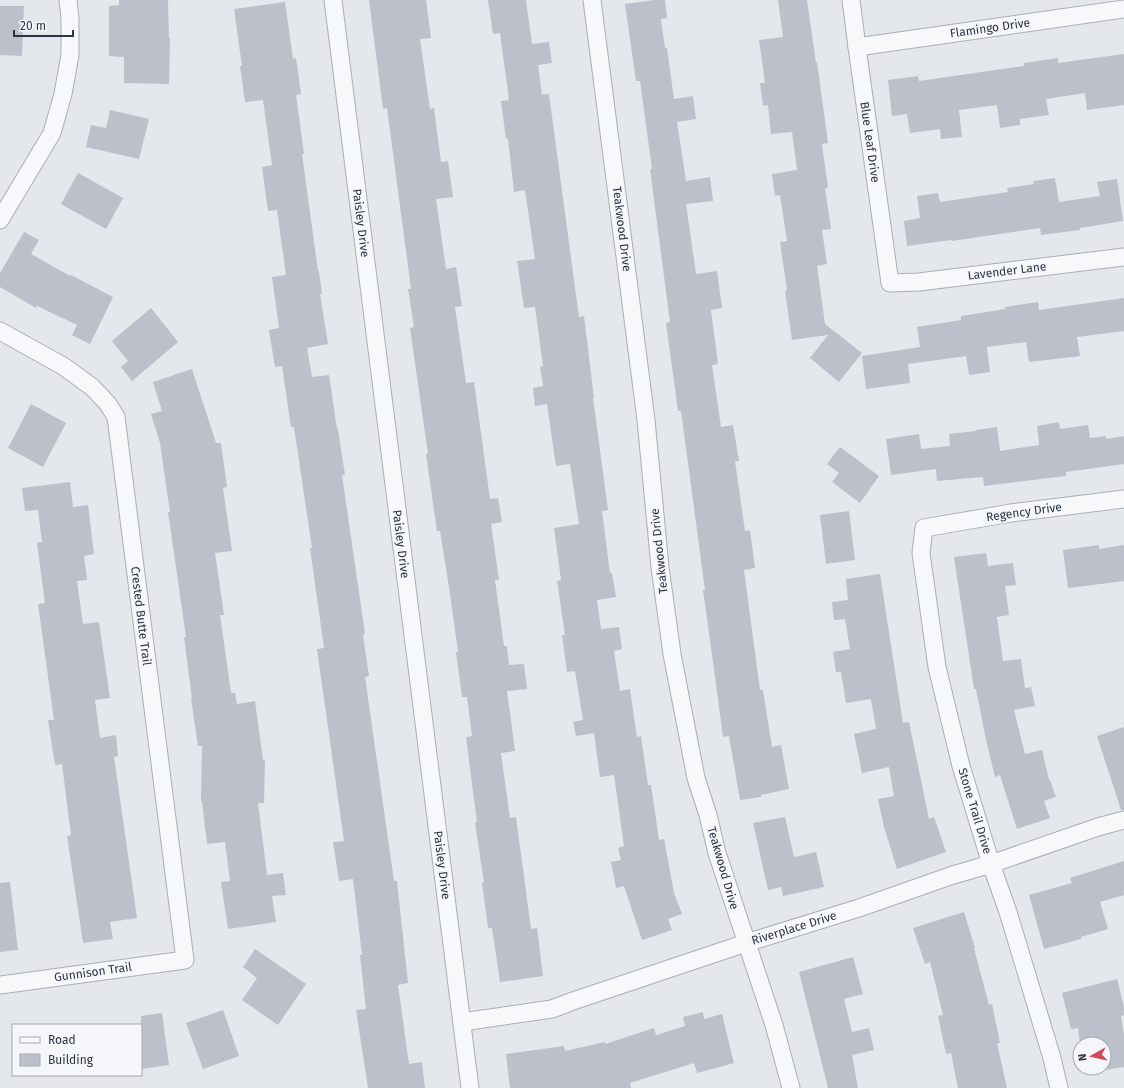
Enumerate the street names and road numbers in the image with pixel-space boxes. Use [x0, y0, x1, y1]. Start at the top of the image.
street label: Flamingo Drive [949, 15, 1031, 41]
street label: Blue Leaf Drive [857, 101, 883, 183]
street label: Teakwood Drive [610, 186, 634, 272]
street label: Paisley Drive [350, 188, 372, 258]
street label: Lavender Lane [967, 259, 1047, 283]
street label: Regency Drive [985, 500, 1063, 524]
street label: Teakwood Drive [648, 508, 670, 594]
street label: Paisley Drive [390, 509, 412, 579]
street label: Crested Butte Trail [128, 566, 154, 667]
street label: Stone Trail Drive [955, 766, 995, 856]
street label: Teakwood Drive [704, 825, 742, 911]
street label: Paisley Drive [431, 830, 453, 900]
street label: Riverplace Drive [750, 908, 838, 948]
street label: Gunnison Trail [53, 960, 133, 984]

